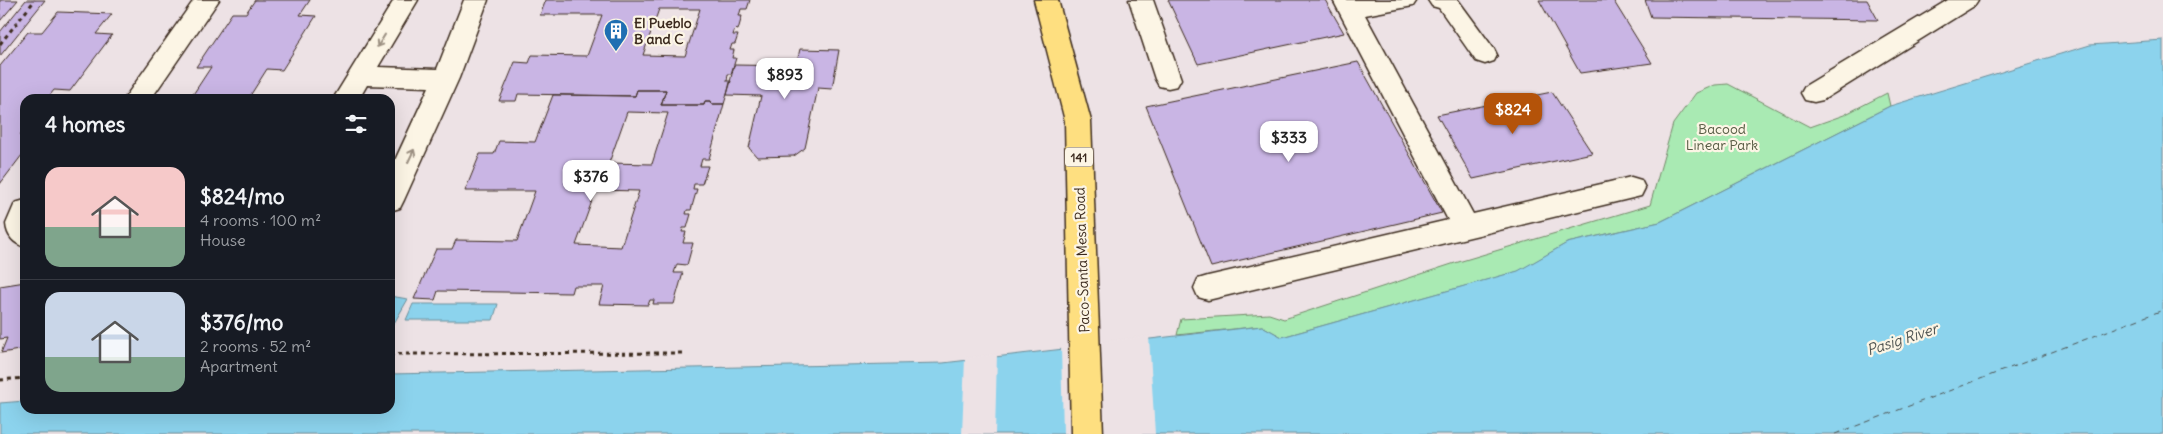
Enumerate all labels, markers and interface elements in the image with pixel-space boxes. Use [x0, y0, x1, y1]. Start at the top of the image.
place label: El Pueblo B and C [634, 14, 692, 48]
building icon: El Pueblo B and C [603, 18, 629, 52]
one-way arrow [375, 34, 385, 48]
pin: $893 [755, 58, 815, 100]
text: $893 [767, 64, 803, 84]
pin: $824 [1483, 92, 1543, 135]
text: $824 [1495, 99, 1531, 119]
icon: filters [342, 110, 370, 138]
text: 4 homes [45, 111, 125, 138]
pin: $333 [1259, 120, 1319, 163]
park label: Bacood Linear Park [1686, 120, 1758, 154]
text: $333 [1271, 127, 1307, 147]
road number: 141 [1065, 148, 1093, 166]
one-way arrow [406, 149, 416, 164]
pin: $376 [561, 160, 621, 202]
text: $376 [574, 166, 608, 186]
text: $824/mo [200, 183, 285, 210]
icon: home [85, 187, 145, 247]
street label: Paco-Santa Mesa Road [1070, 187, 1094, 333]
text: 4 rooms · 100 m² [200, 210, 321, 230]
text: House [200, 230, 246, 250]
text: $376/mo [200, 309, 283, 336]
icon: home [85, 312, 145, 372]
water label: Pasig River [1864, 318, 1942, 359]
text: 2 rooms · 52 m² [200, 336, 311, 356]
text: Apartment [200, 356, 278, 376]

